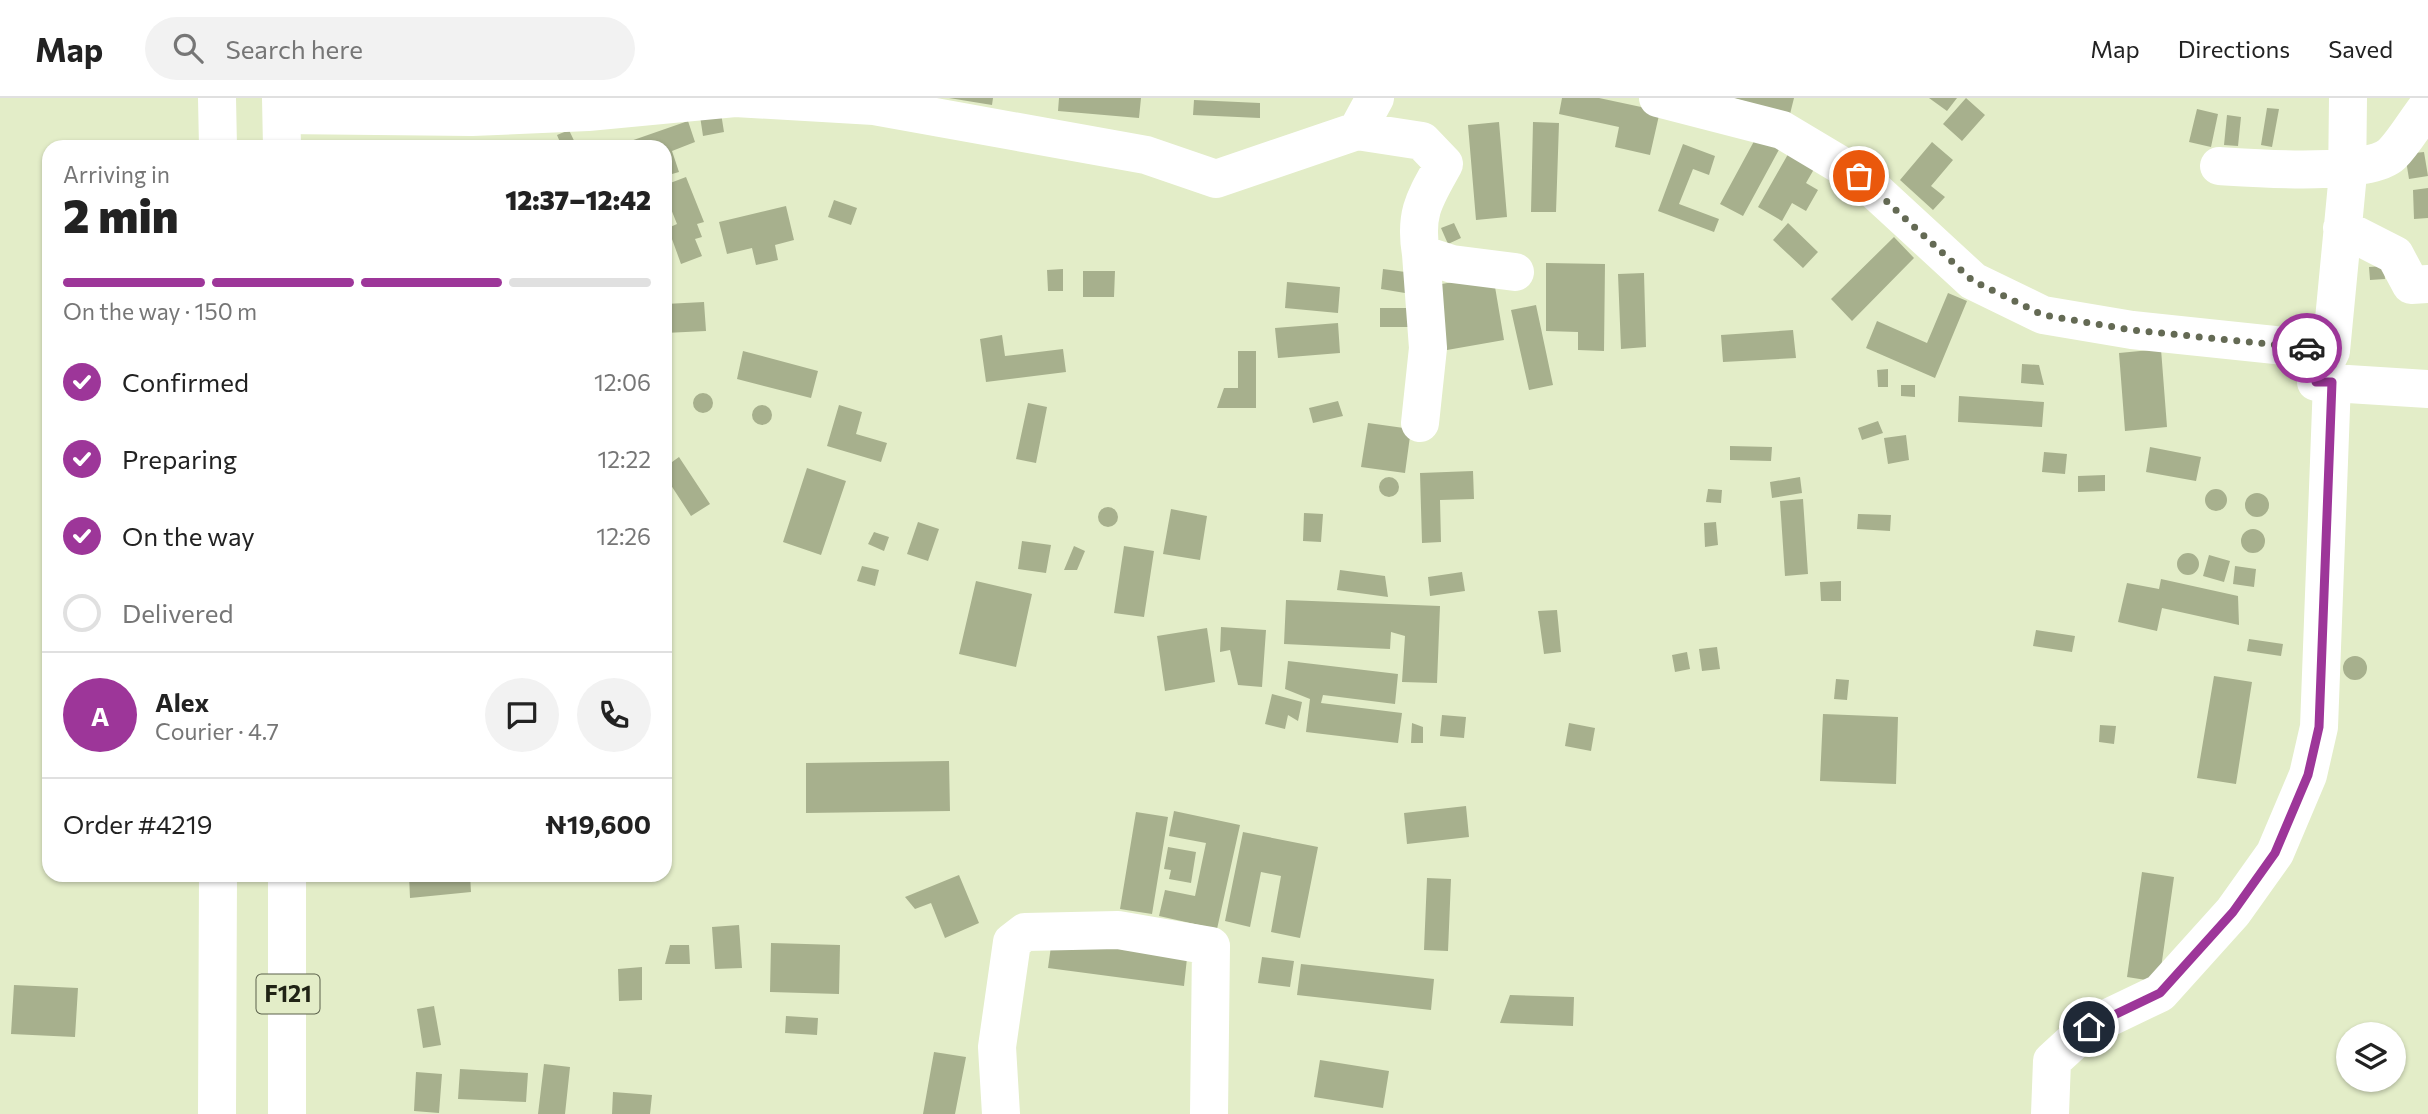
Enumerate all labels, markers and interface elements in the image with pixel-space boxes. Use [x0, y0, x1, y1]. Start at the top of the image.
search box [145, 17, 635, 80]
text: Map [35, 28, 103, 69]
icon: search [169, 29, 207, 67]
text: Search here [225, 33, 363, 64]
text: Map [2090, 34, 2140, 63]
text: Directions [2178, 34, 2290, 63]
text: Saved [2328, 34, 2393, 63]
pin [1829, 146, 1889, 206]
icon: bag [1840, 157, 1878, 195]
text: Arriving in [63, 160, 170, 188]
text: 12:37–12:42 [505, 184, 651, 215]
text: 2 min [63, 186, 179, 242]
text: On the way · 150 m [63, 297, 257, 325]
courier [2272, 313, 2342, 383]
icon: car [2288, 329, 2326, 367]
icon: check [63, 363, 101, 401]
text: Confirmed [122, 366, 249, 397]
text: 12:06 [594, 368, 651, 396]
icon: check [63, 440, 101, 478]
text: Preparing [122, 443, 237, 474]
text: 12:22 [597, 445, 651, 473]
icon: check [63, 517, 101, 555]
text: On the way [122, 520, 255, 551]
text: 12:26 [596, 522, 651, 550]
text: Delivered [122, 597, 233, 628]
button: chat [485, 678, 559, 752]
button: phone [577, 678, 651, 752]
text: Alex [155, 686, 209, 717]
text: A [91, 700, 109, 731]
text: Courier · 4.7 [155, 717, 279, 745]
text: Order #4219 [63, 808, 213, 839]
text: ₦19,600 [545, 808, 651, 839]
road number: F121 [256, 974, 320, 1014]
pin [2059, 997, 2119, 1057]
icon: home [2070, 1008, 2108, 1046]
map controls [2336, 1022, 2406, 1092]
button: layers [2336, 1022, 2406, 1092]

